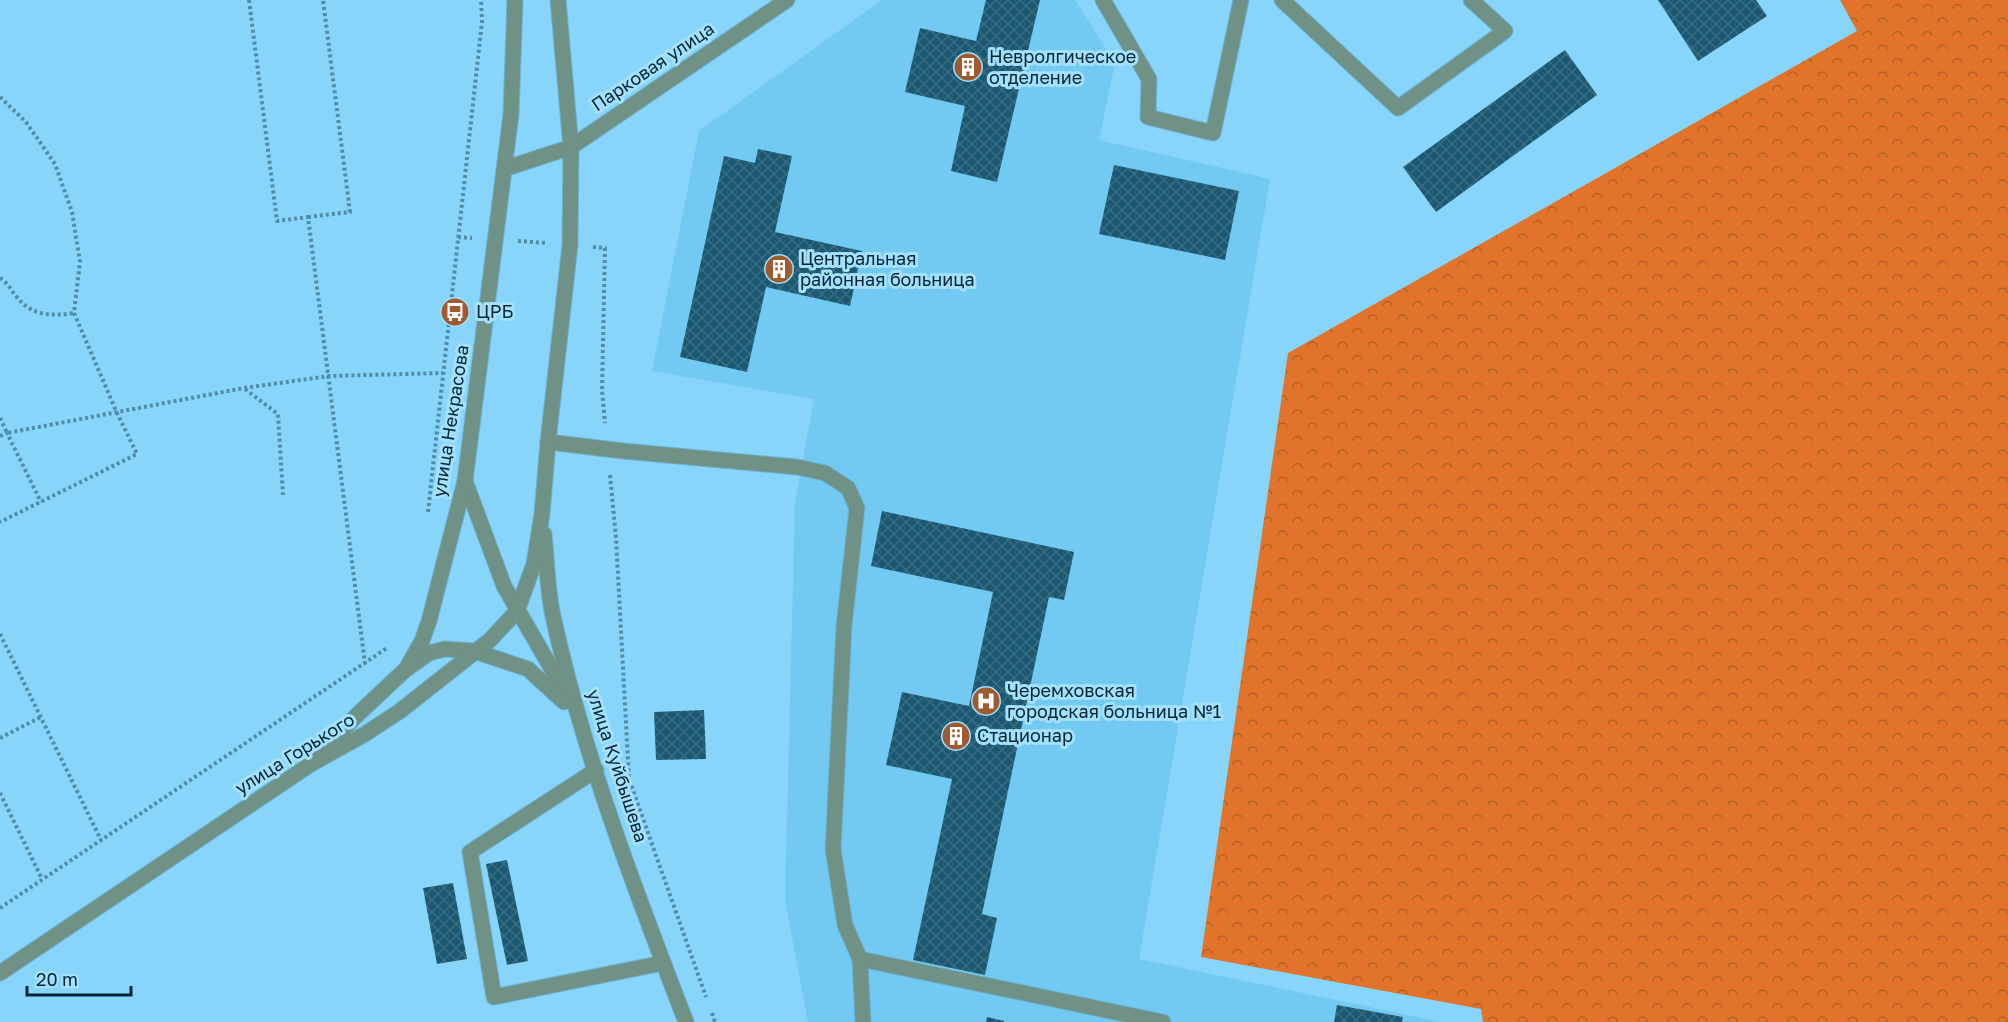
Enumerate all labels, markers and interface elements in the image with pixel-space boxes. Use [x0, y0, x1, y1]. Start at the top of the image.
street label: Парковая улица [587, 17, 718, 115]
place label: Невролгическое отделение [989, 45, 1136, 88]
building icon: Невролгическое отделение [952, 51, 984, 83]
place label: Центральная районная больница [800, 247, 975, 290]
building icon: Центральная районная больница [763, 253, 795, 285]
bus stop icon: ЦРБ [439, 296, 471, 328]
place label: ЦРБ [476, 300, 514, 322]
street label: улица Некрасова [427, 343, 473, 499]
place label: Черемховская городская больница №1 [1007, 679, 1221, 722]
hospital icon: Черемховская городская больница №1 [970, 685, 1002, 717]
street label: улица Куйбышева [583, 686, 653, 845]
street label: улица Горького [231, 708, 358, 799]
building icon: Стационар [940, 720, 972, 752]
place label: Стационар [977, 724, 1073, 746]
scale bar [27, 959, 130, 997]
text: 20 m [36, 968, 78, 990]

